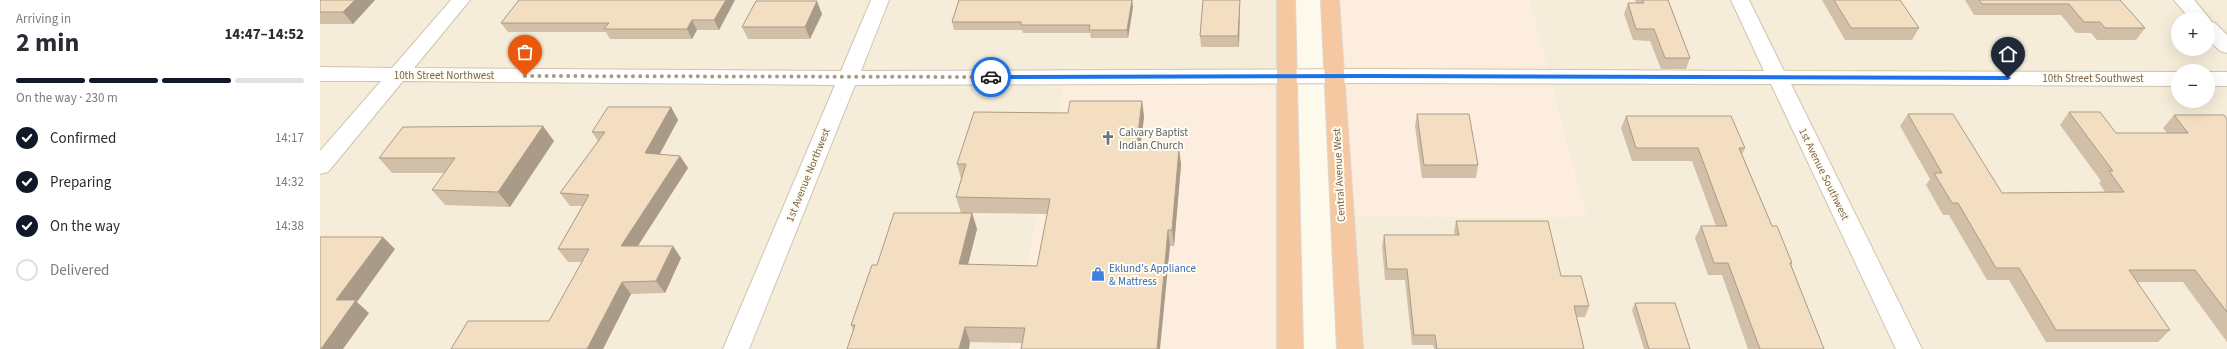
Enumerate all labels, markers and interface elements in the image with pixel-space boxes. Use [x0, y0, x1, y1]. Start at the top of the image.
text: Arriving in [16, 10, 71, 28]
map controls [2171, 12, 2215, 108]
button: + [2171, 12, 2215, 56]
text: 2 min [16, 24, 79, 61]
text: 14:47–14:52 [224, 24, 304, 45]
pin [508, 35, 542, 76]
pin [1991, 37, 2025, 78]
icon: bag [514, 41, 536, 63]
icon: home [1997, 43, 2019, 65]
courier [971, 57, 1011, 97]
button: − [2171, 64, 2215, 108]
icon: car [980, 66, 1002, 88]
street label: 10th Street Northwest [394, 68, 495, 83]
street label: 10th Street Southwest [2042, 71, 2144, 86]
text: On the way · 230 m [16, 89, 118, 107]
place label: Calvary Baptist Indian Church [1119, 125, 1188, 153]
street label: 1st Avenue Southwest [1795, 125, 1853, 223]
street label: 1st Avenue Northwest [782, 126, 834, 224]
icon: check [16, 127, 38, 149]
street label: Central Avenue West [1329, 127, 1349, 222]
text: Confirmed [50, 128, 116, 149]
text: 14:17 [275, 129, 304, 147]
church icon: Calvary Baptist Indian Church [1100, 130, 1116, 146]
icon: check [16, 171, 38, 193]
text: Preparing [50, 172, 111, 193]
text: 14:32 [275, 173, 304, 191]
icon: check [16, 215, 38, 237]
text: On the way [50, 216, 120, 237]
text: 14:38 [275, 217, 304, 235]
text: Delivered [50, 260, 109, 281]
place label: Eklund's Appliance & Mattress [1109, 261, 1197, 289]
shop icon: Eklund's Appliance & Mattress [1090, 266, 1106, 282]

